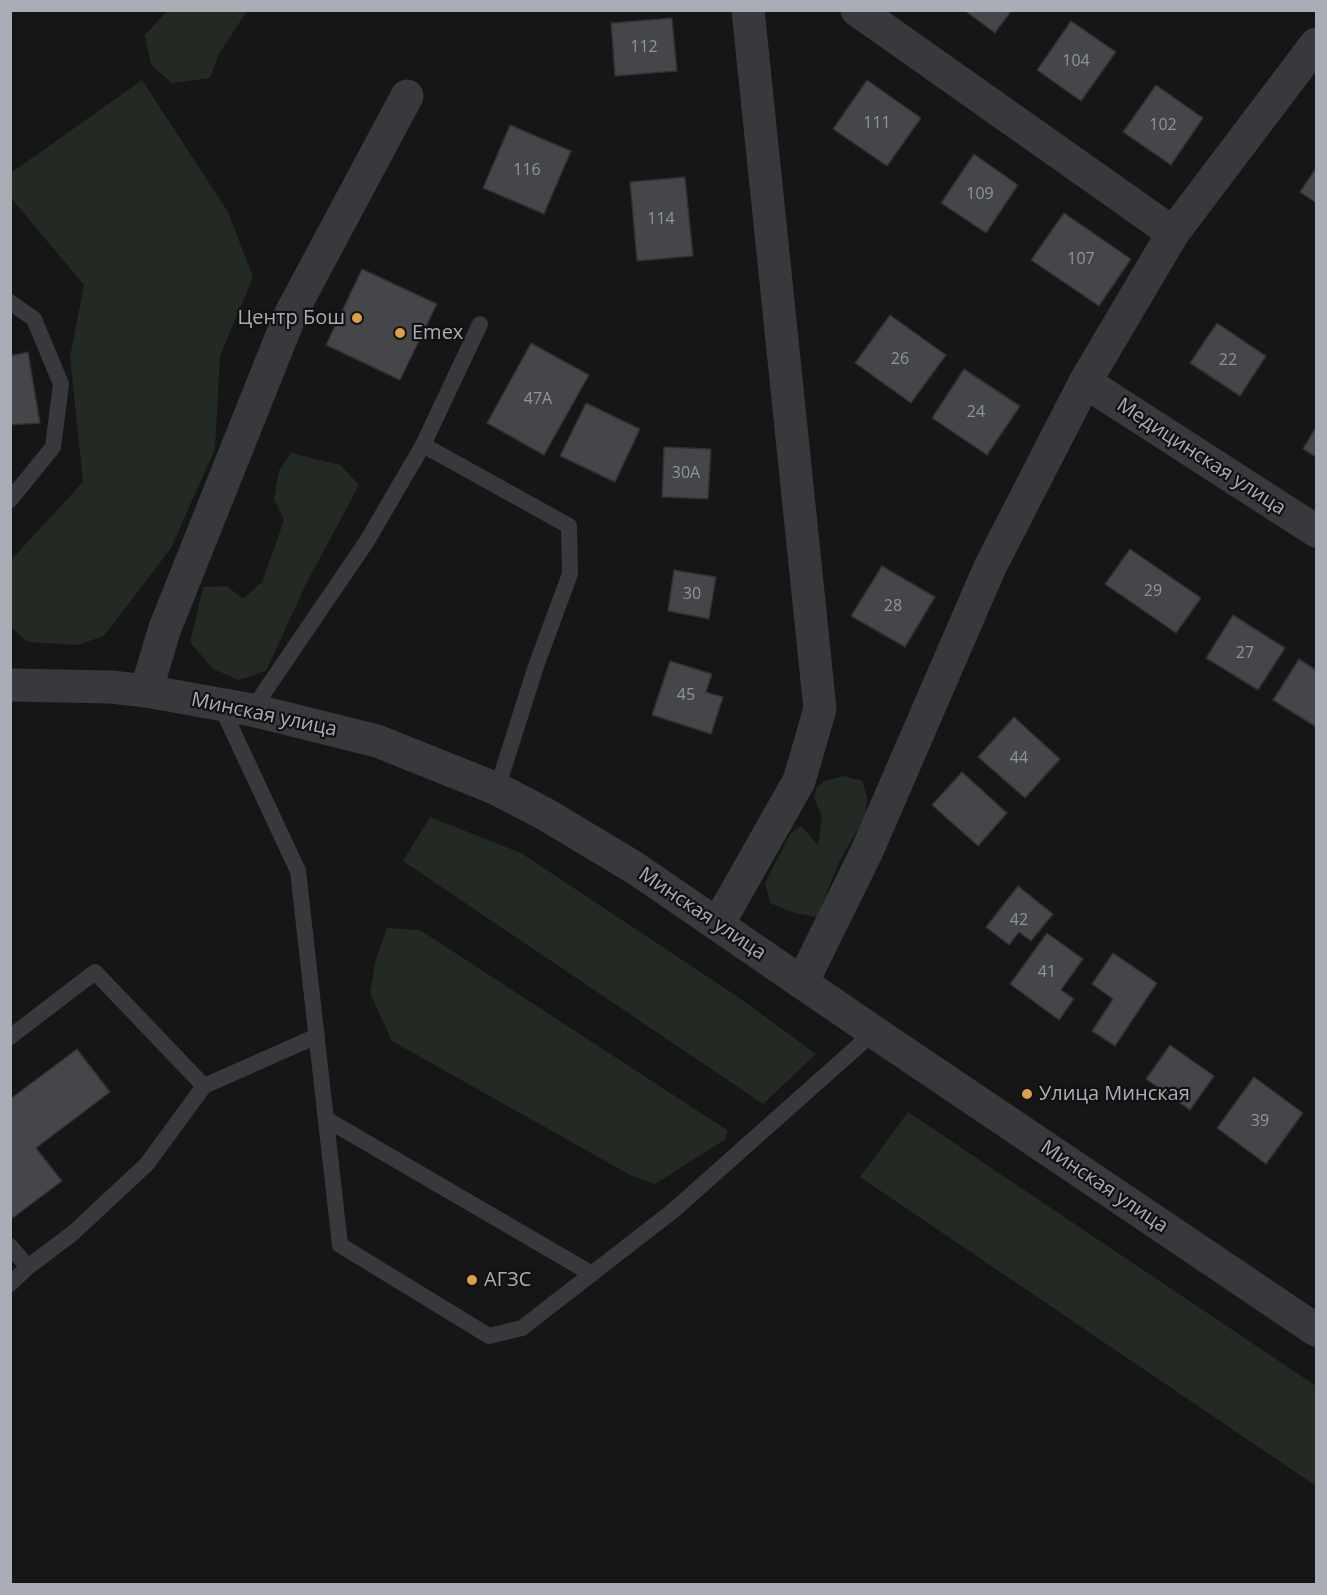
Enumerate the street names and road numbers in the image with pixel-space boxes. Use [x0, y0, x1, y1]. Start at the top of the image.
street label: Медицинская улица [1112, 393, 1290, 521]
street label: Минская улица [189, 688, 339, 742]
street label: Минская улица [634, 863, 770, 965]
street label: Минская улица [1036, 1136, 1172, 1238]

